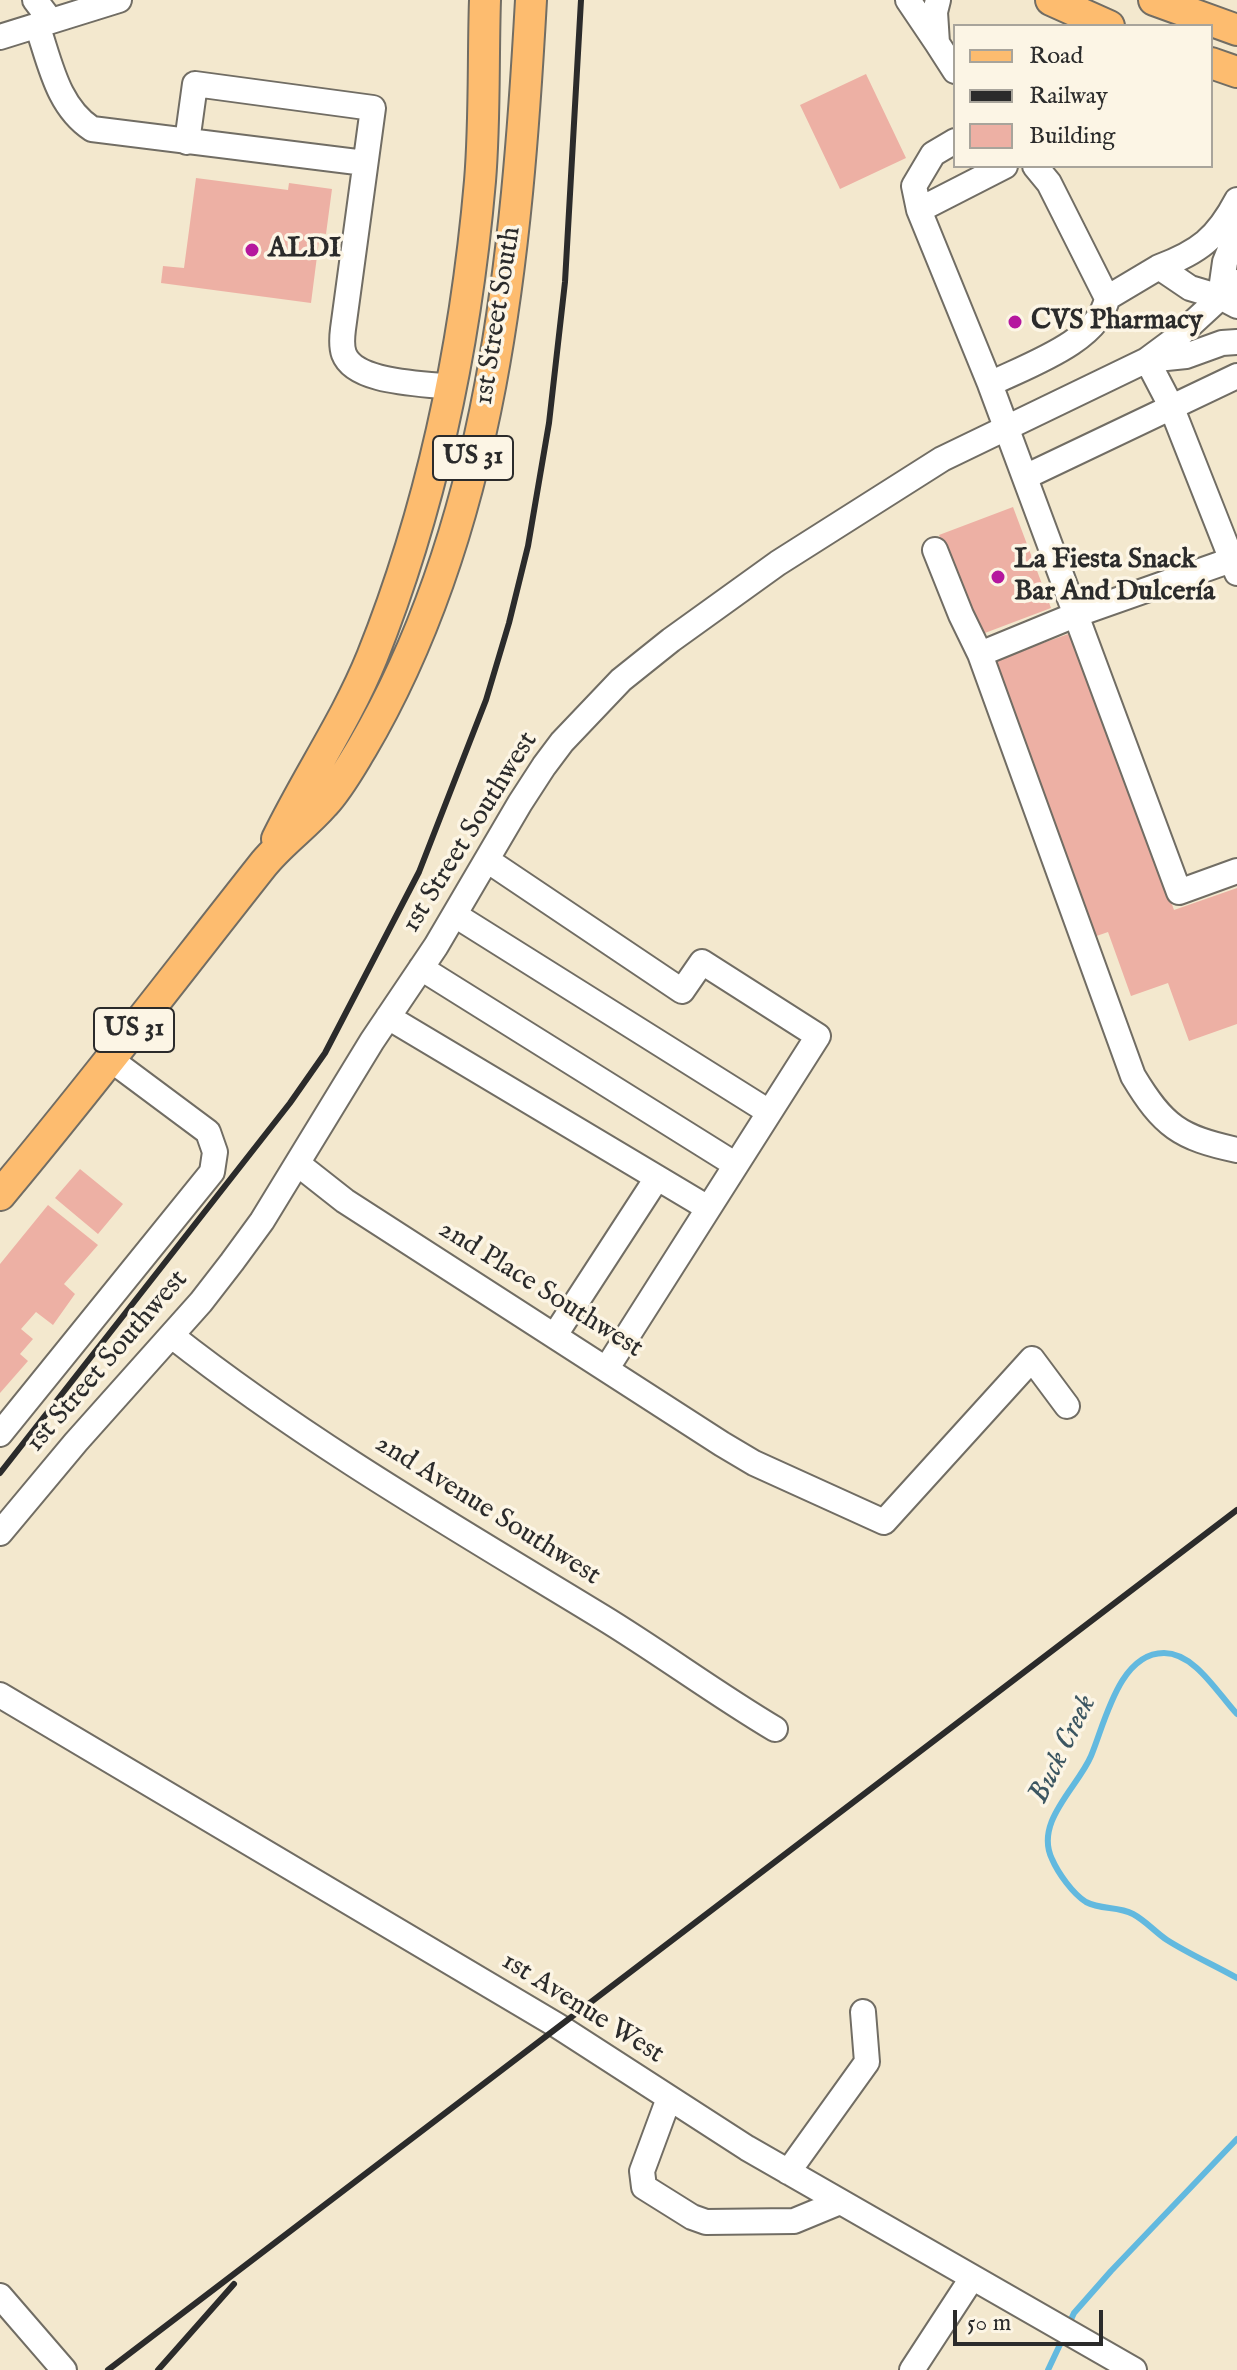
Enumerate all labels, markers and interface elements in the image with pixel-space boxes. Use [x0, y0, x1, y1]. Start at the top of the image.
legend [953, 24, 1213, 168]
text: Road [1029, 41, 1083, 72]
text: Railway [1029, 81, 1108, 112]
text: Building [1029, 121, 1115, 152]
street label: 1st Street South [468, 224, 530, 408]
place label: ALDI [268, 233, 341, 267]
marker: ALDI [243, 241, 261, 259]
place label: CVS Pharmacy [1031, 305, 1203, 339]
marker: CVS Pharmacy [1006, 313, 1024, 331]
road number: US 31 [433, 436, 513, 480]
place label: La Fiesta Snack Bar And Dulcería [1014, 544, 1215, 610]
marker: La Fiesta Snack Bar And Dulcería [989, 568, 1007, 586]
street label: 1st Street Southwest [396, 726, 546, 940]
road number: US 31 [94, 1008, 174, 1052]
street label: 2nd Place Southwest [432, 1214, 648, 1366]
street label: 1st Street Southwest [20, 1264, 196, 1460]
street label: 2nd Avenue Southwest [368, 1428, 606, 1594]
water label: Buck Creek [1022, 1690, 1106, 1810]
street label: 1st Avenue West [495, 1946, 669, 2072]
scale bar [957, 2294, 1107, 2344]
text: 50 m [967, 2308, 1011, 2339]

